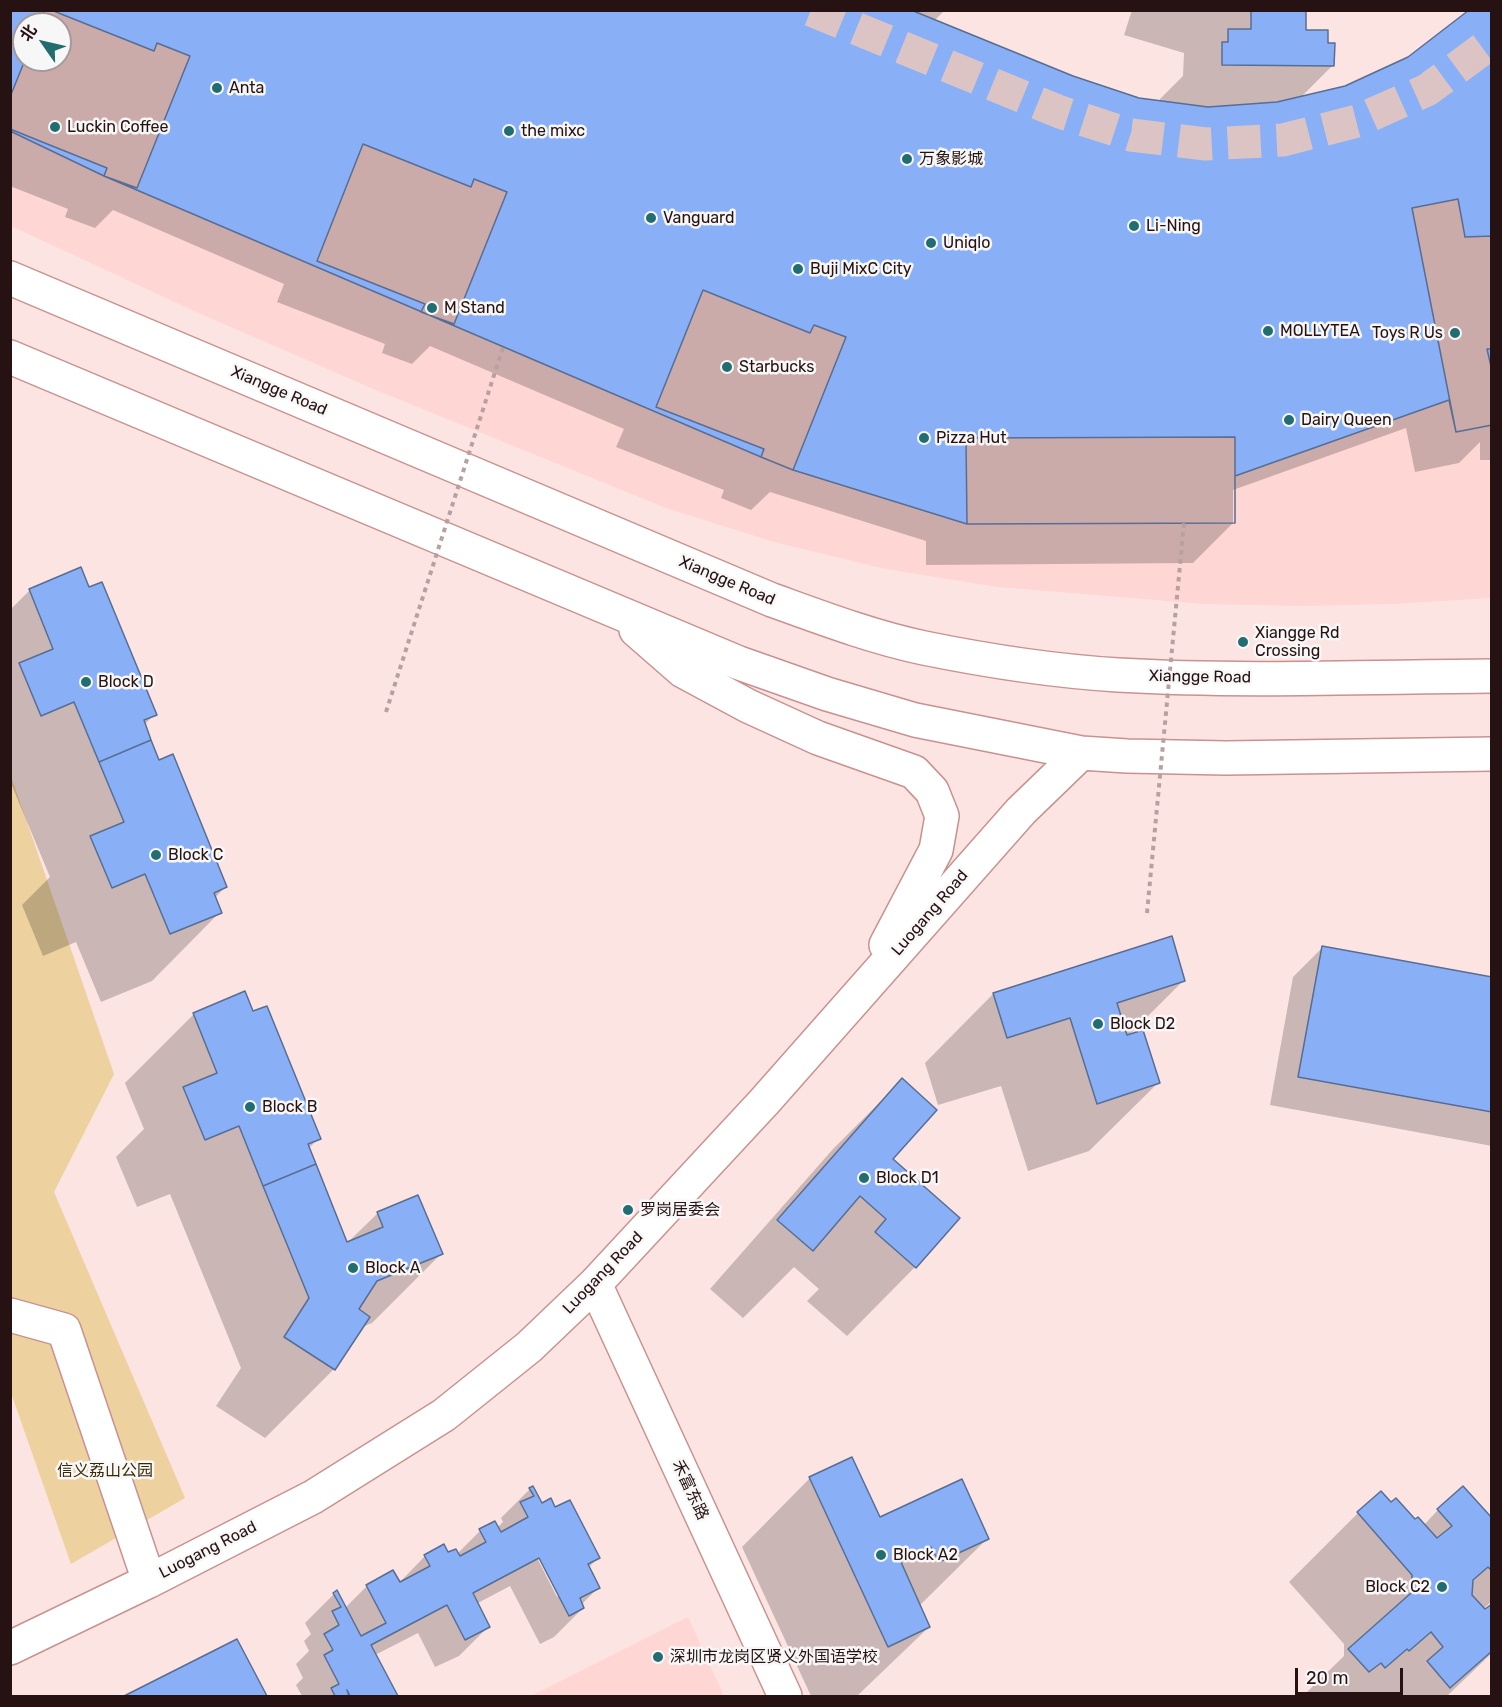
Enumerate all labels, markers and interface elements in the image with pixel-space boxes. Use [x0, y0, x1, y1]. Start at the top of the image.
north arrow [12, 12, 72, 72]
text: 北 [16, 21, 41, 45]
place label: Anta [229, 78, 264, 98]
marker: Anta [210, 81, 224, 95]
place label: Luckin Coffee [67, 117, 169, 137]
marker: Luckin Coffee [48, 120, 62, 134]
place label: the mixc [521, 121, 585, 141]
marker: the mixc [502, 124, 516, 138]
place label: 万象影城 [919, 149, 983, 169]
marker: 万象影城 [900, 152, 914, 166]
place label: Vanguard [663, 208, 735, 228]
marker: Vanguard [644, 211, 658, 225]
place label: Li-Ning [1146, 216, 1201, 236]
marker: Li-Ning [1127, 219, 1141, 233]
place label: Uniqlo [943, 233, 990, 253]
marker: Uniqlo [924, 236, 938, 250]
place label: Buji MixC City [810, 259, 912, 279]
marker: Buji MixC City [791, 262, 805, 276]
place label: M Stand [444, 298, 505, 318]
marker: M Stand [425, 301, 439, 315]
place label: MOLLYTEA [1280, 321, 1360, 341]
place label: Toys R Us [1372, 323, 1443, 343]
marker: MOLLYTEA [1261, 324, 1275, 338]
marker: Toys R Us [1448, 326, 1462, 340]
place label: Starbucks [739, 357, 814, 377]
marker: Starbucks [720, 360, 734, 374]
street label: Xiangge Road [228, 362, 330, 420]
place label: Dairy Queen [1301, 410, 1392, 430]
marker: Dairy Queen [1282, 413, 1296, 427]
place label: Pizza Hut [936, 428, 1006, 448]
marker: Pizza Hut [917, 431, 931, 445]
street label: Xiangge Road [676, 552, 778, 610]
place label: Xiangge Rd Crossing [1255, 623, 1339, 661]
marker: Xiangge Rd Crossing [1236, 635, 1250, 649]
street label: Xiangge Road [1149, 667, 1251, 687]
place label: Block D [98, 672, 154, 692]
marker: Block D [79, 675, 93, 689]
place label: Block C [168, 845, 223, 865]
marker: Block C [149, 848, 163, 862]
street label: Luogang Road [888, 866, 972, 960]
place label: Block D2 [1110, 1014, 1175, 1034]
marker: Block D2 [1091, 1017, 1105, 1031]
place label: Block B [262, 1097, 317, 1117]
marker: Block B [243, 1100, 257, 1114]
place label: Block D1 [876, 1168, 939, 1188]
marker: Block D1 [857, 1171, 871, 1185]
place label: 罗岗居委会 [640, 1200, 720, 1220]
marker: 罗岗居委会 [621, 1203, 635, 1217]
street label: Luogang Road [559, 1228, 647, 1318]
place label: Block A [365, 1258, 420, 1278]
marker: Block A [346, 1261, 360, 1275]
street label: 禾富东路 [668, 1457, 712, 1523]
park label: 信义荔山公园 [57, 1461, 153, 1481]
street label: Luogang Road [156, 1517, 260, 1583]
place label: Block A2 [893, 1545, 958, 1565]
marker: Block A2 [874, 1548, 888, 1562]
place label: Block C2 [1365, 1577, 1430, 1597]
marker: Block C2 [1435, 1580, 1449, 1594]
place label: 深圳市龙岗区贤义外国语学校 [670, 1647, 878, 1667]
marker: 深圳市龙岗区贤义外国语学校 [651, 1650, 665, 1664]
scale bar [1298, 1656, 1406, 1694]
text: 20 m [1306, 1667, 1348, 1689]

